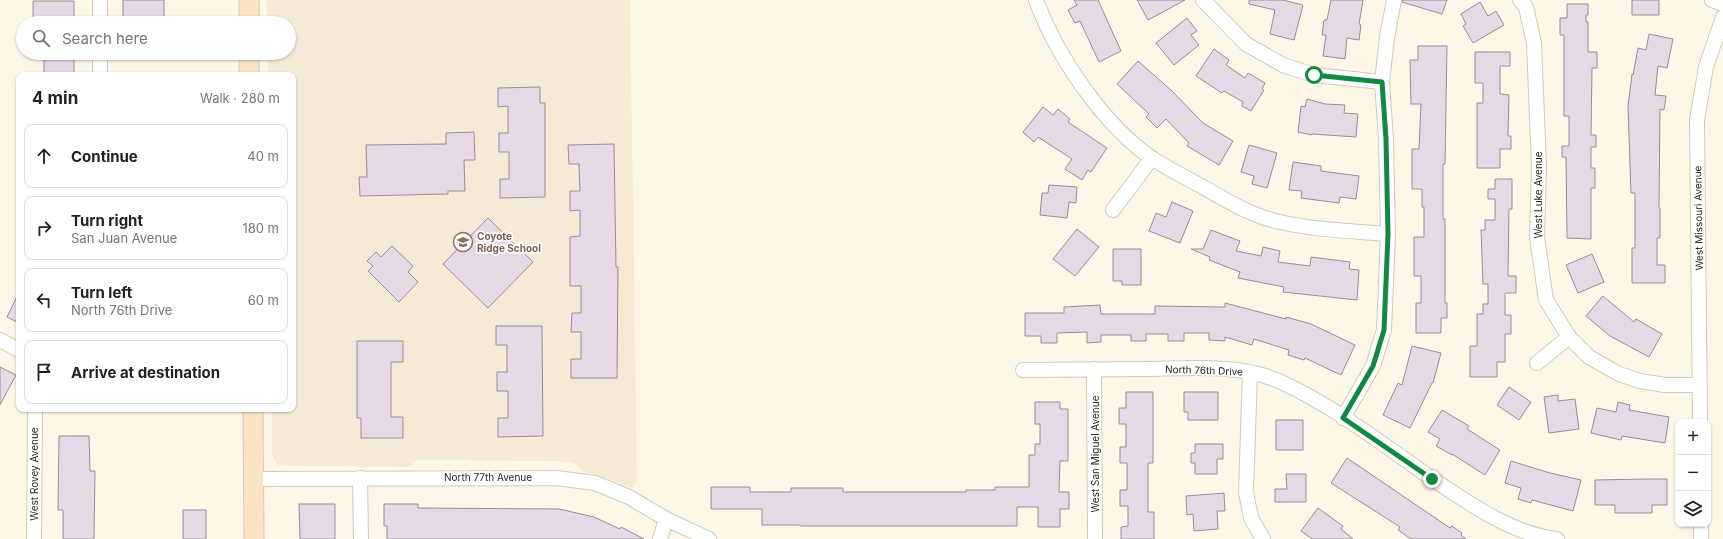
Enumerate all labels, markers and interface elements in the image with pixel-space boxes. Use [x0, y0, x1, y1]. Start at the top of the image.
search box [16, 16, 296, 60]
icon: search [30, 27, 52, 49]
text: Search here [62, 29, 148, 48]
route start [1305, 66, 1323, 84]
text: 4 min [32, 88, 78, 108]
text: Walk · 280 m [200, 90, 280, 106]
icon: ahead [33, 145, 55, 167]
text: Continue [71, 147, 138, 166]
text: 40 m [247, 148, 279, 164]
street label: West Luke Avenue [1532, 151, 1544, 239]
street label: West Missouri Avenue [1691, 165, 1705, 270]
text: Turn right [71, 211, 143, 230]
icon: right [33, 217, 55, 239]
text: 180 m [242, 220, 279, 236]
text: San Juan Avenue [71, 230, 177, 246]
place label: Coyote Ridge School [477, 230, 541, 255]
school or university icon: Coyote Ridge School [452, 231, 474, 253]
text: Turn left [71, 283, 132, 302]
icon: left [33, 289, 55, 311]
text: 60 m [248, 292, 279, 308]
text: North 76th Drive [71, 302, 172, 318]
icon: arrive [33, 361, 55, 383]
text: Arrive at destination [71, 363, 220, 382]
street label: North 76th Drive [1165, 363, 1243, 377]
street label: West San Miguel Avenue [1089, 395, 1101, 512]
map controls [1675, 419, 1711, 527]
button: + [1675, 419, 1711, 455]
street label: West Rovey Avenue [28, 427, 40, 521]
button: − [1675, 455, 1711, 491]
route end [1423, 470, 1441, 488]
street label: North 77th Avenue [444, 471, 532, 483]
button: layers [1675, 491, 1711, 527]

